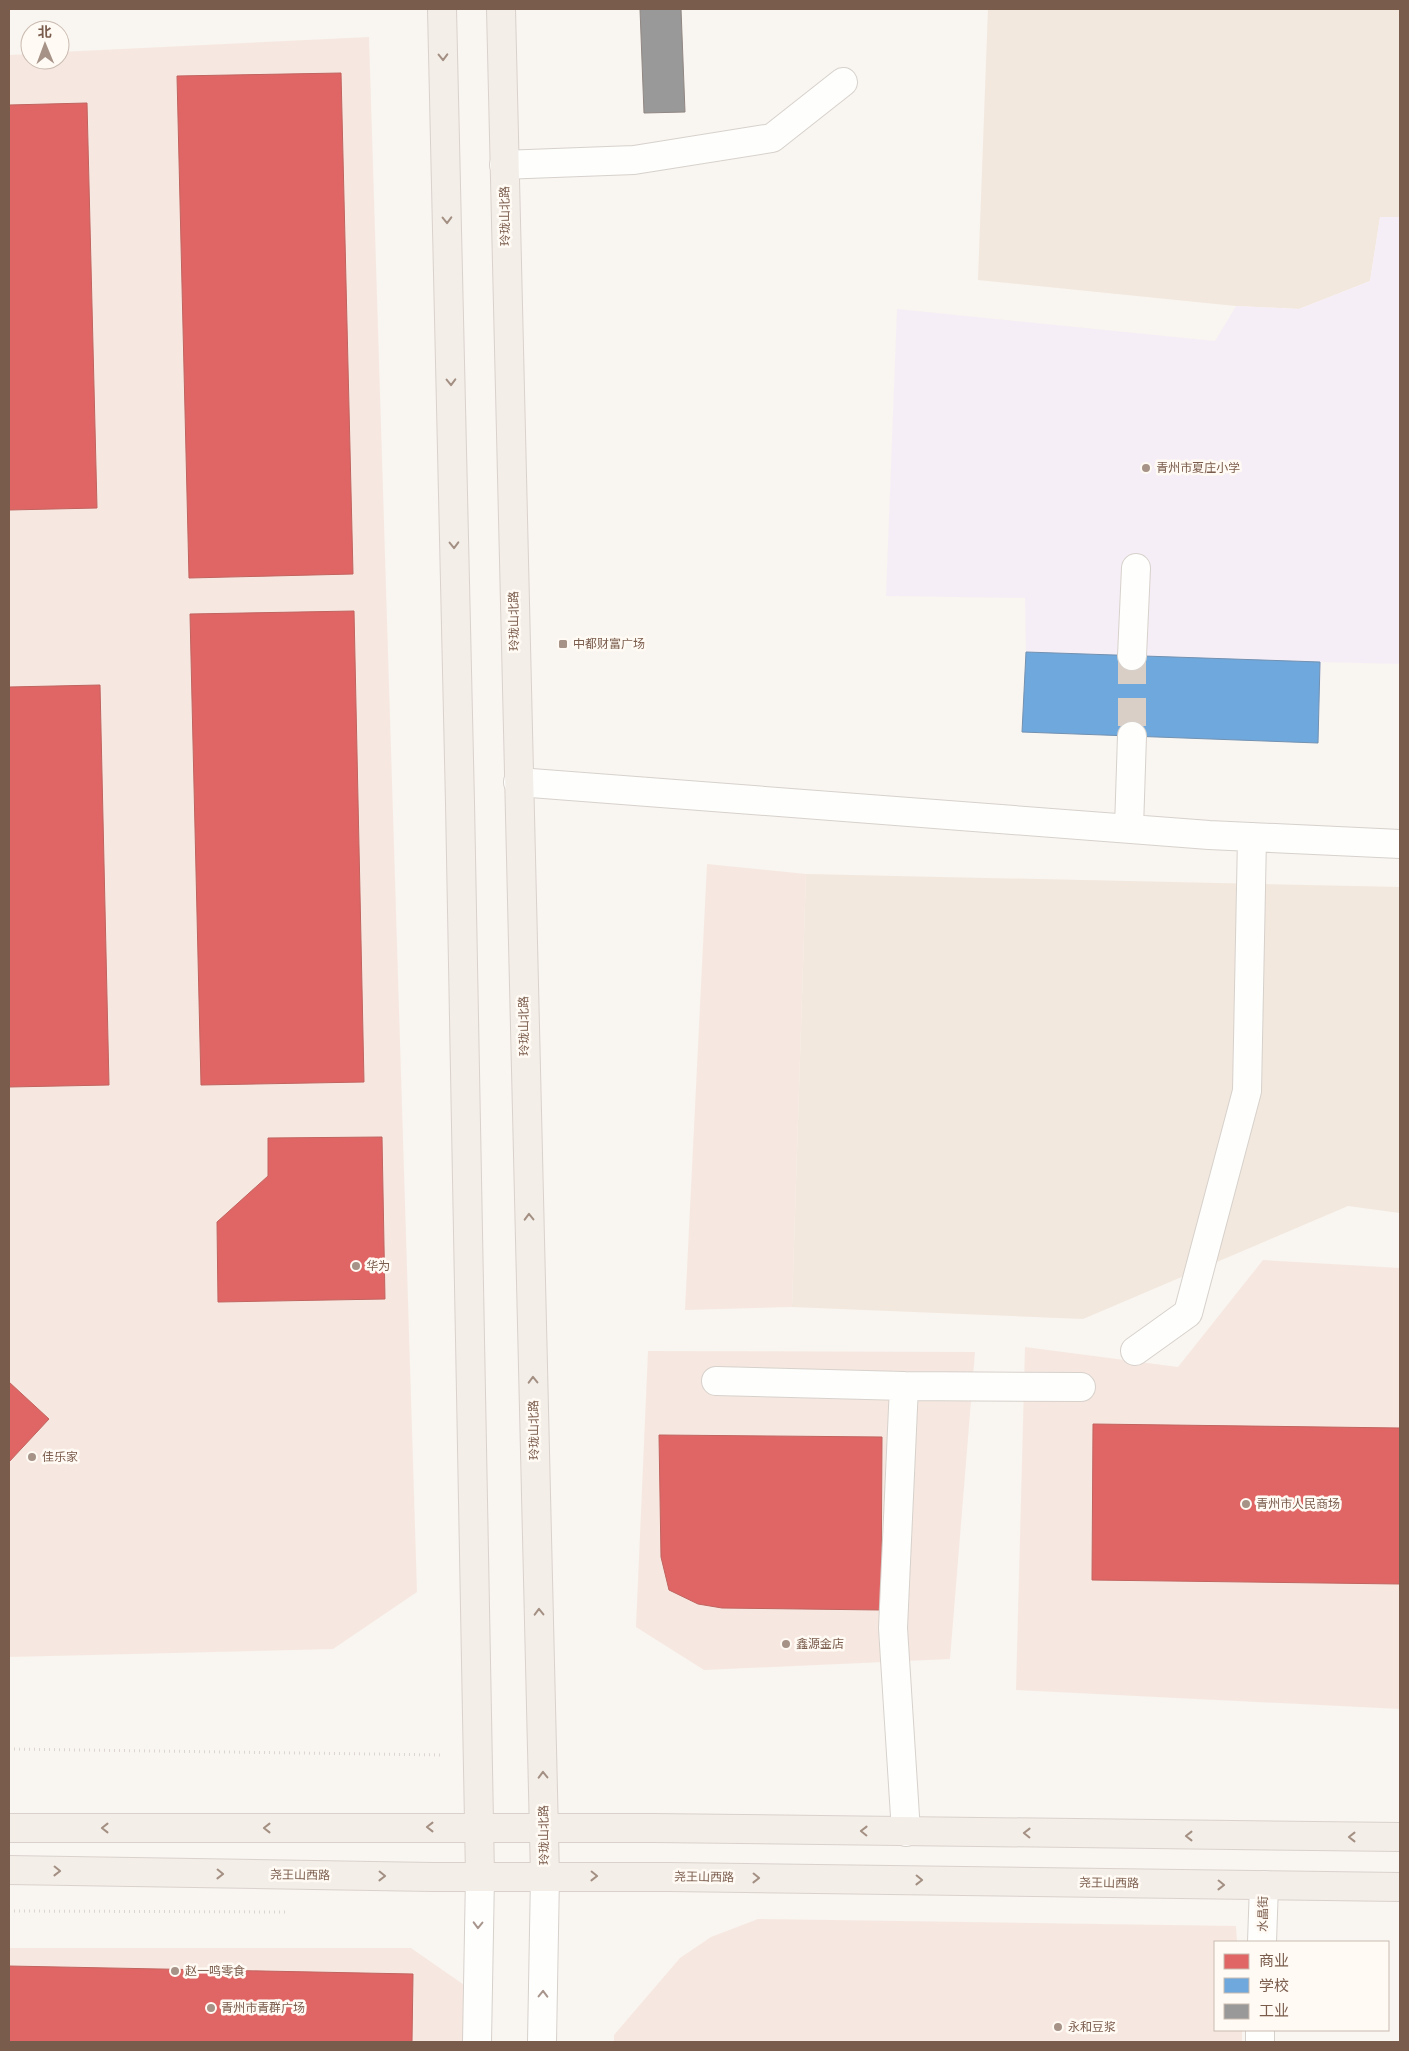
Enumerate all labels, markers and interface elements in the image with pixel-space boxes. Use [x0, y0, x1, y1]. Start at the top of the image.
north arrow [20, 20, 70, 70]
text: 北 [38, 23, 52, 41]
one-way arrow [438, 54, 448, 62]
street label: 玲珑山北路 [496, 186, 513, 246]
one-way arrow [442, 216, 452, 224]
one-way arrow [445, 379, 456, 387]
place label: 青州市夏庄小学 [1156, 460, 1240, 475]
marker: 青州市夏庄小学 [1140, 462, 1152, 474]
one-way arrow [449, 541, 460, 549]
street label: 玲珑山北路 [505, 591, 522, 651]
place label: 中都财富广场 [573, 636, 645, 651]
marker: 中都财富广场 [557, 638, 569, 650]
street label: 玲珑山北路 [515, 996, 532, 1056]
one-way arrow [523, 1213, 534, 1221]
place label: 华为 [366, 1258, 390, 1273]
marker: 华为 [350, 1260, 362, 1272]
one-way arrow [528, 1375, 538, 1383]
street label: 玲珑山北路 [525, 1400, 542, 1460]
place label: 佳乐家 [42, 1449, 78, 1464]
marker: 佳乐家 [26, 1451, 38, 1463]
place label: 青州市人民商场 [1256, 1496, 1340, 1511]
marker: 青州市人民商场 [1240, 1498, 1252, 1510]
one-way arrow [534, 1608, 544, 1616]
place label: 鑫源金店 [796, 1636, 844, 1651]
marker: 鑫源金店 [780, 1638, 792, 1650]
one-way arrow [538, 1770, 548, 1778]
street label: 玲珑山北路 [535, 1805, 552, 1865]
one-way arrow [426, 1822, 434, 1832]
one-way arrow [101, 1823, 108, 1833]
one-way arrow [263, 1823, 271, 1833]
one-way arrow [860, 1826, 868, 1836]
one-way arrow [1022, 1828, 1030, 1839]
one-way arrow [1185, 1830, 1193, 1841]
one-way arrow [1347, 1832, 1355, 1842]
one-way arrow [54, 1866, 62, 1876]
street label: 尧王山西路 [270, 1866, 330, 1883]
street label: 尧王山西路 [674, 1868, 734, 1885]
one-way arrow [216, 1869, 224, 1879]
one-way arrow [379, 1871, 387, 1881]
one-way arrow [590, 1871, 598, 1882]
one-way arrow [753, 1873, 761, 1883]
street label: 尧王山西路 [1079, 1874, 1139, 1891]
one-way arrow [915, 1875, 923, 1886]
one-way arrow [1218, 1880, 1226, 1890]
street label: 水晶街 [1255, 1896, 1270, 1932]
one-way arrow [473, 1921, 484, 1929]
legend [1214, 1941, 1389, 2031]
text: 商业 [1259, 1951, 1289, 1970]
place label: 赵一鸣零食 [185, 1963, 245, 1978]
marker: 赵一鸣零食 [169, 1965, 181, 1977]
text: 学校 [1259, 1976, 1289, 1995]
one-way arrow [538, 1989, 548, 1997]
place label: 青州市青群广场 [221, 2000, 305, 2015]
text: 工业 [1259, 2001, 1289, 2020]
marker: 青州市青群广场 [205, 2002, 217, 2014]
place label: 永和豆浆 [1068, 2019, 1116, 2034]
marker: 永和豆浆 [1052, 2021, 1064, 2033]

